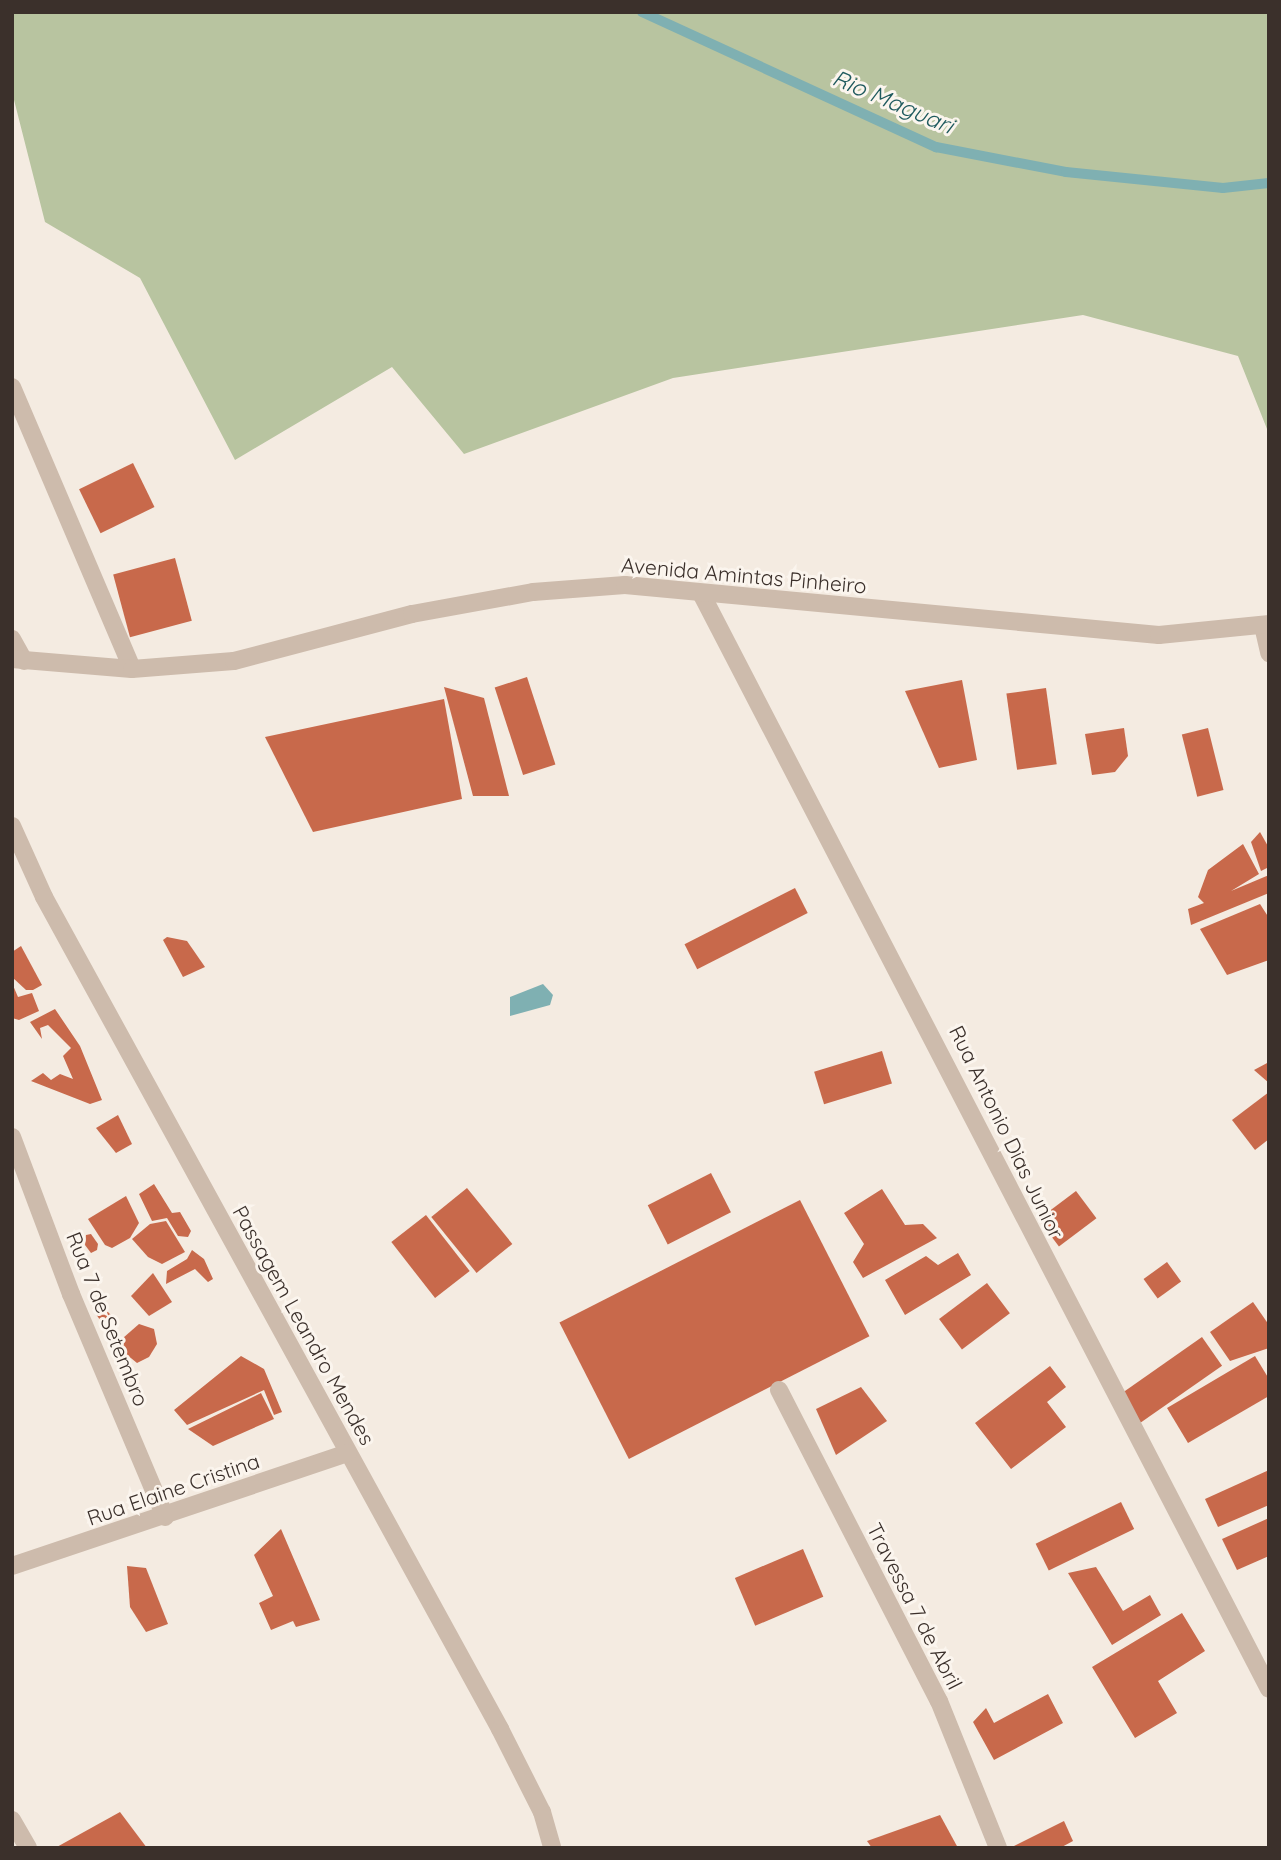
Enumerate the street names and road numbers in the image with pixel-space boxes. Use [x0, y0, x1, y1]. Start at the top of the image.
street label: Avenida Amintas Pinheiro [620, 552, 868, 598]
street label: Rua Antonio Dias Junior [944, 1021, 1070, 1243]
street label: Passagem Leandro Mendes [228, 1201, 380, 1449]
street label: Rua 7 de Setembro [62, 1228, 154, 1410]
street label: Rua Elaine Cristina [84, 1448, 262, 1530]
street label: Travessa 7 de Abril [862, 1519, 968, 1693]

